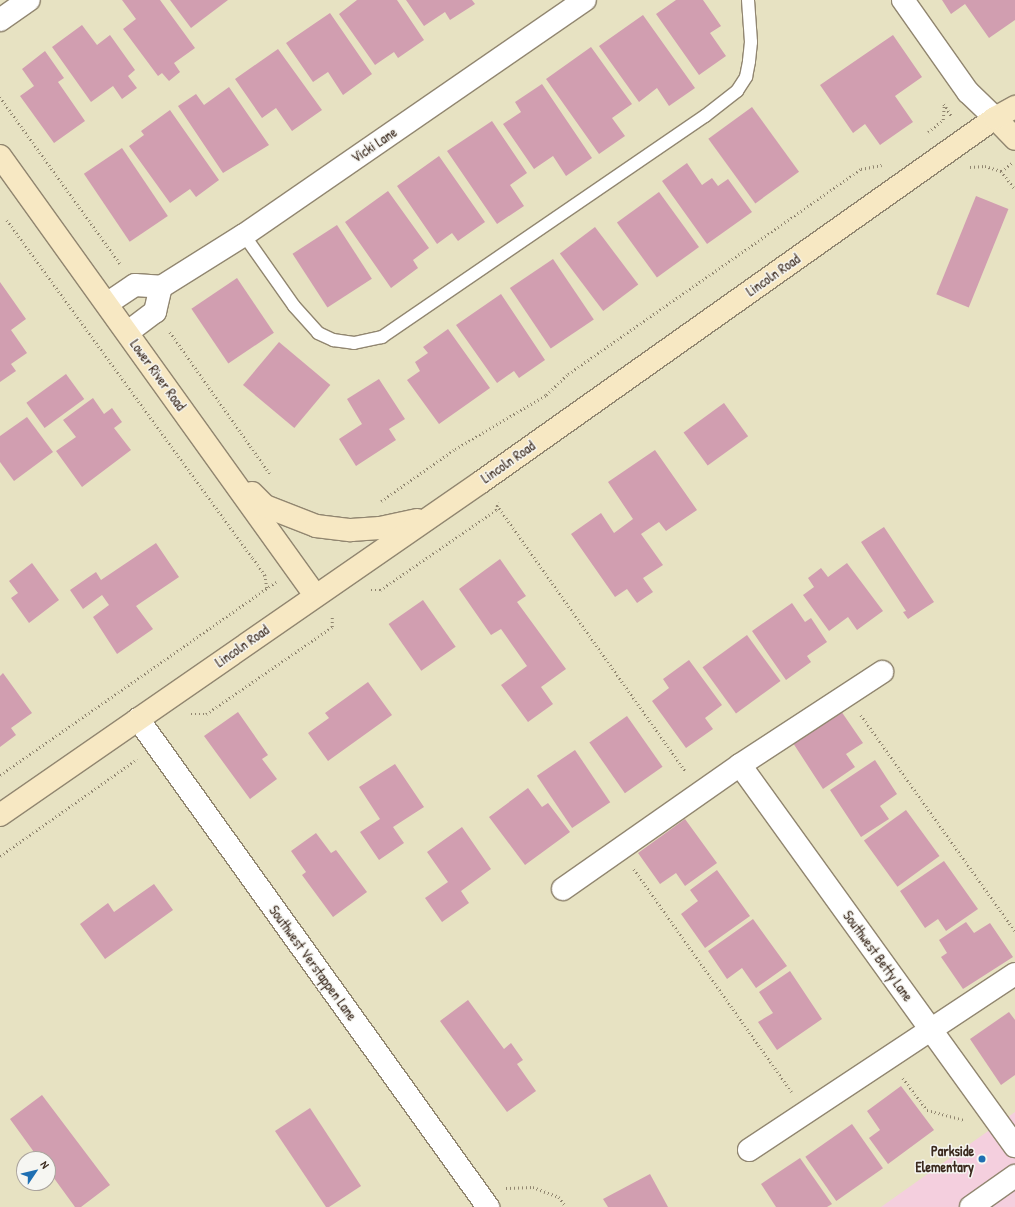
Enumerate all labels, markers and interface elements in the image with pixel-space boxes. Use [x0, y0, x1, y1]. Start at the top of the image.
street label: Vicki Lane [348, 124, 400, 166]
street label: Lincoln Road [743, 250, 803, 300]
street label: Lower River Road [127, 336, 189, 414]
street label: Lincoln Road [478, 437, 538, 487]
street label: Lincoln Road [212, 621, 272, 671]
street label: Southwest Verstappen Lane [266, 902, 360, 1024]
street label: Southwest Betty Lane [839, 907, 917, 1005]
place label: Parkside Elementary [915, 1143, 974, 1176]
north arrow [16, 1151, 56, 1191]
marker: Parkside Elementary [977, 1154, 987, 1164]
text: N [38, 1158, 52, 1171]

